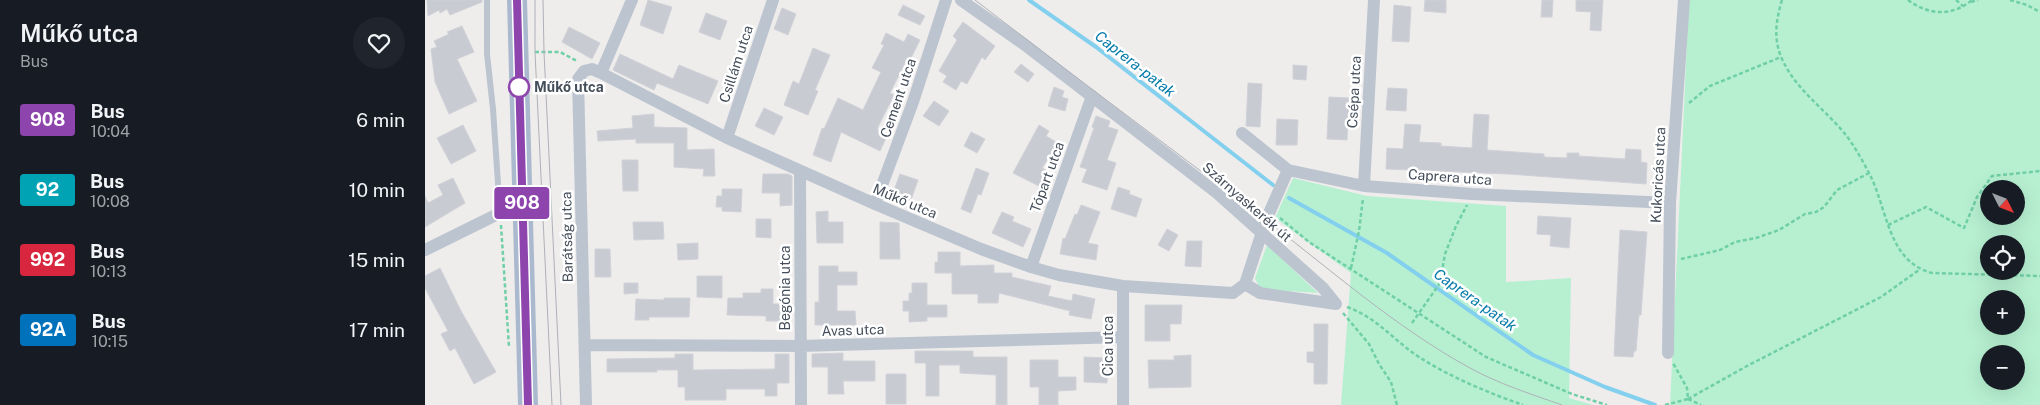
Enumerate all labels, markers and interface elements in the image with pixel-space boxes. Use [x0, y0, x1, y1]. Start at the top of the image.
button: heart [353, 17, 405, 69]
text: Műkő utca [20, 19, 138, 47]
street label: Csillám utca [716, 23, 756, 105]
water label: Caprera-patak [1092, 27, 1179, 101]
text: Bus [20, 52, 48, 71]
street label: Csépa utca [1344, 55, 1364, 129]
street label: Cement utca [877, 56, 919, 140]
marker: Műkő utca [508, 76, 530, 98]
place label: Műkő utca [534, 79, 604, 95]
text: Bus [90, 100, 125, 122]
text: 908 [30, 109, 65, 130]
text: 6 min [356, 109, 405, 131]
text: 10:04 [90, 122, 130, 141]
street label: Kukoricás utca [1647, 127, 1669, 223]
street label: Tópart utca [1027, 139, 1067, 215]
street label: Szárnyaskerék út [1199, 159, 1295, 245]
street label: Caprera utca [1408, 166, 1492, 188]
text: Bus [90, 170, 124, 192]
text: 92 [36, 179, 59, 200]
text: 10 min [349, 179, 405, 201]
street label: Műkő utca [871, 180, 939, 222]
north arrow [1980, 180, 2025, 225]
map controls [1980, 180, 2025, 390]
line badge: 908 [493, 187, 551, 219]
street label: Barátság utca [558, 191, 576, 283]
text: 10:08 [90, 192, 130, 211]
text: 908 [504, 192, 540, 213]
button: locate [1980, 235, 2025, 280]
text: Bus [90, 240, 124, 262]
street label: Begónia utca [777, 245, 793, 331]
text: 992 [30, 249, 65, 270]
text: 15 min [348, 249, 405, 271]
text: 10:13 [90, 262, 127, 281]
water label: Caprera-patak [1431, 265, 1521, 335]
button: + [1980, 290, 2025, 335]
text: Bus [91, 310, 126, 332]
street label: Cica utca [1100, 316, 1116, 376]
text: 92A [30, 319, 66, 340]
text: 17 min [349, 319, 405, 341]
street label: Avas utca [821, 321, 885, 339]
text: 10:15 [91, 332, 128, 351]
button: − [1980, 345, 2025, 390]

